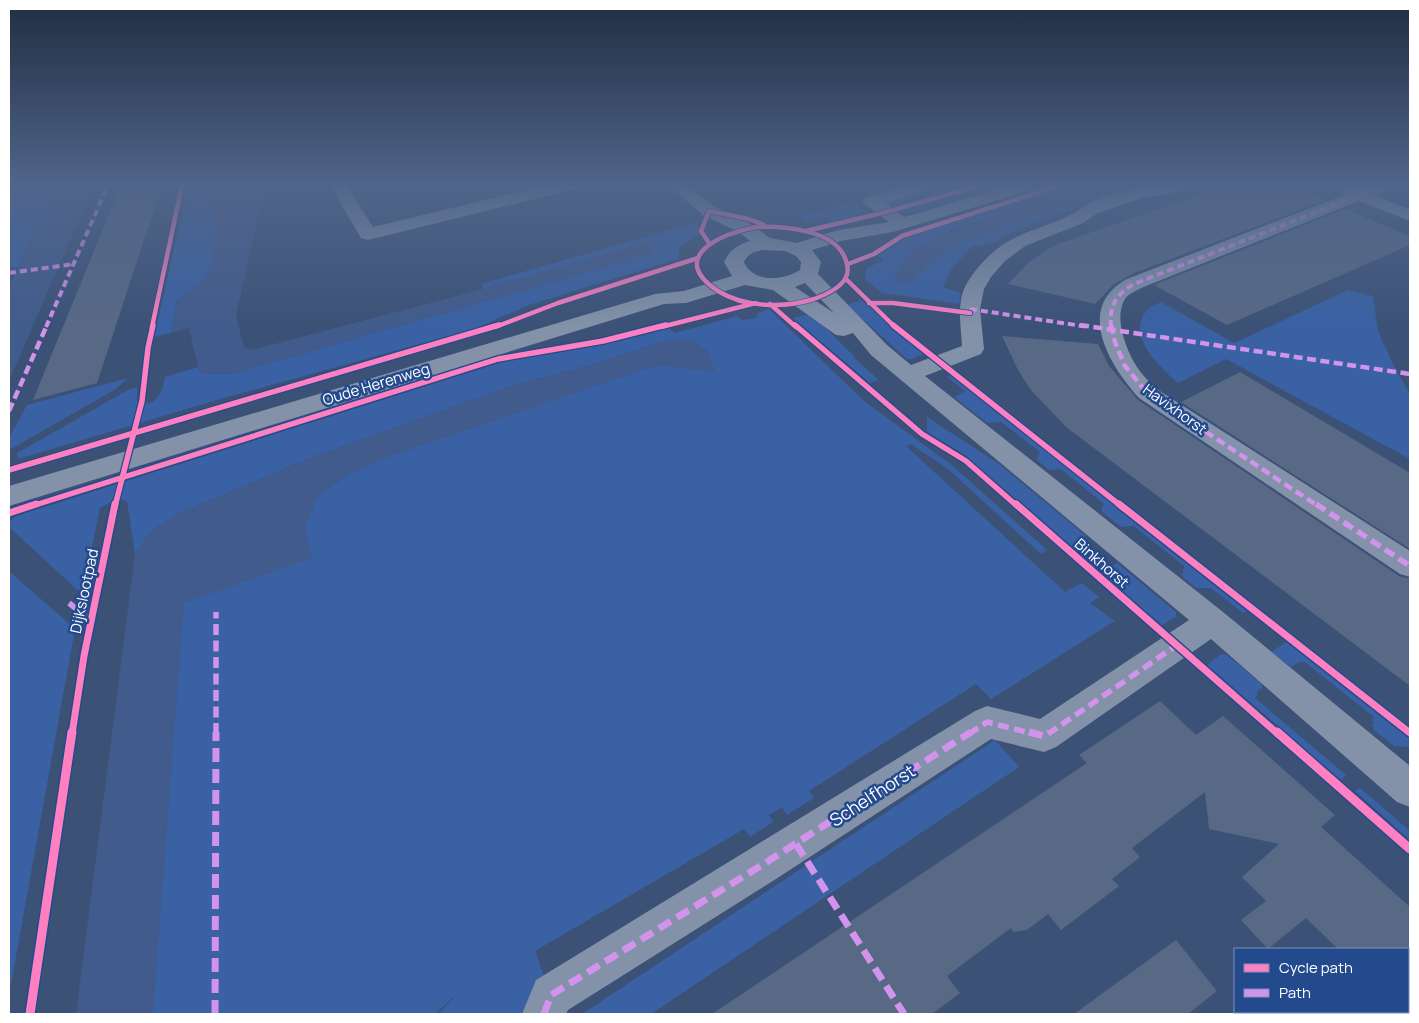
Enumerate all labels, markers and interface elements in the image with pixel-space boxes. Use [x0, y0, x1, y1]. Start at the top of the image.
street label: Oude Herenweg [320, 358, 432, 410]
street label: Havixhorst [1139, 379, 1211, 439]
street label: Binkhorst [1070, 533, 1134, 593]
street label: Dijkslootpad [65, 547, 103, 635]
street label: Schelfhorst [825, 758, 919, 832]
legend [1234, 948, 1409, 1013]
text: Cycle path [1279, 957, 1353, 978]
text: Path [1279, 982, 1311, 1003]

